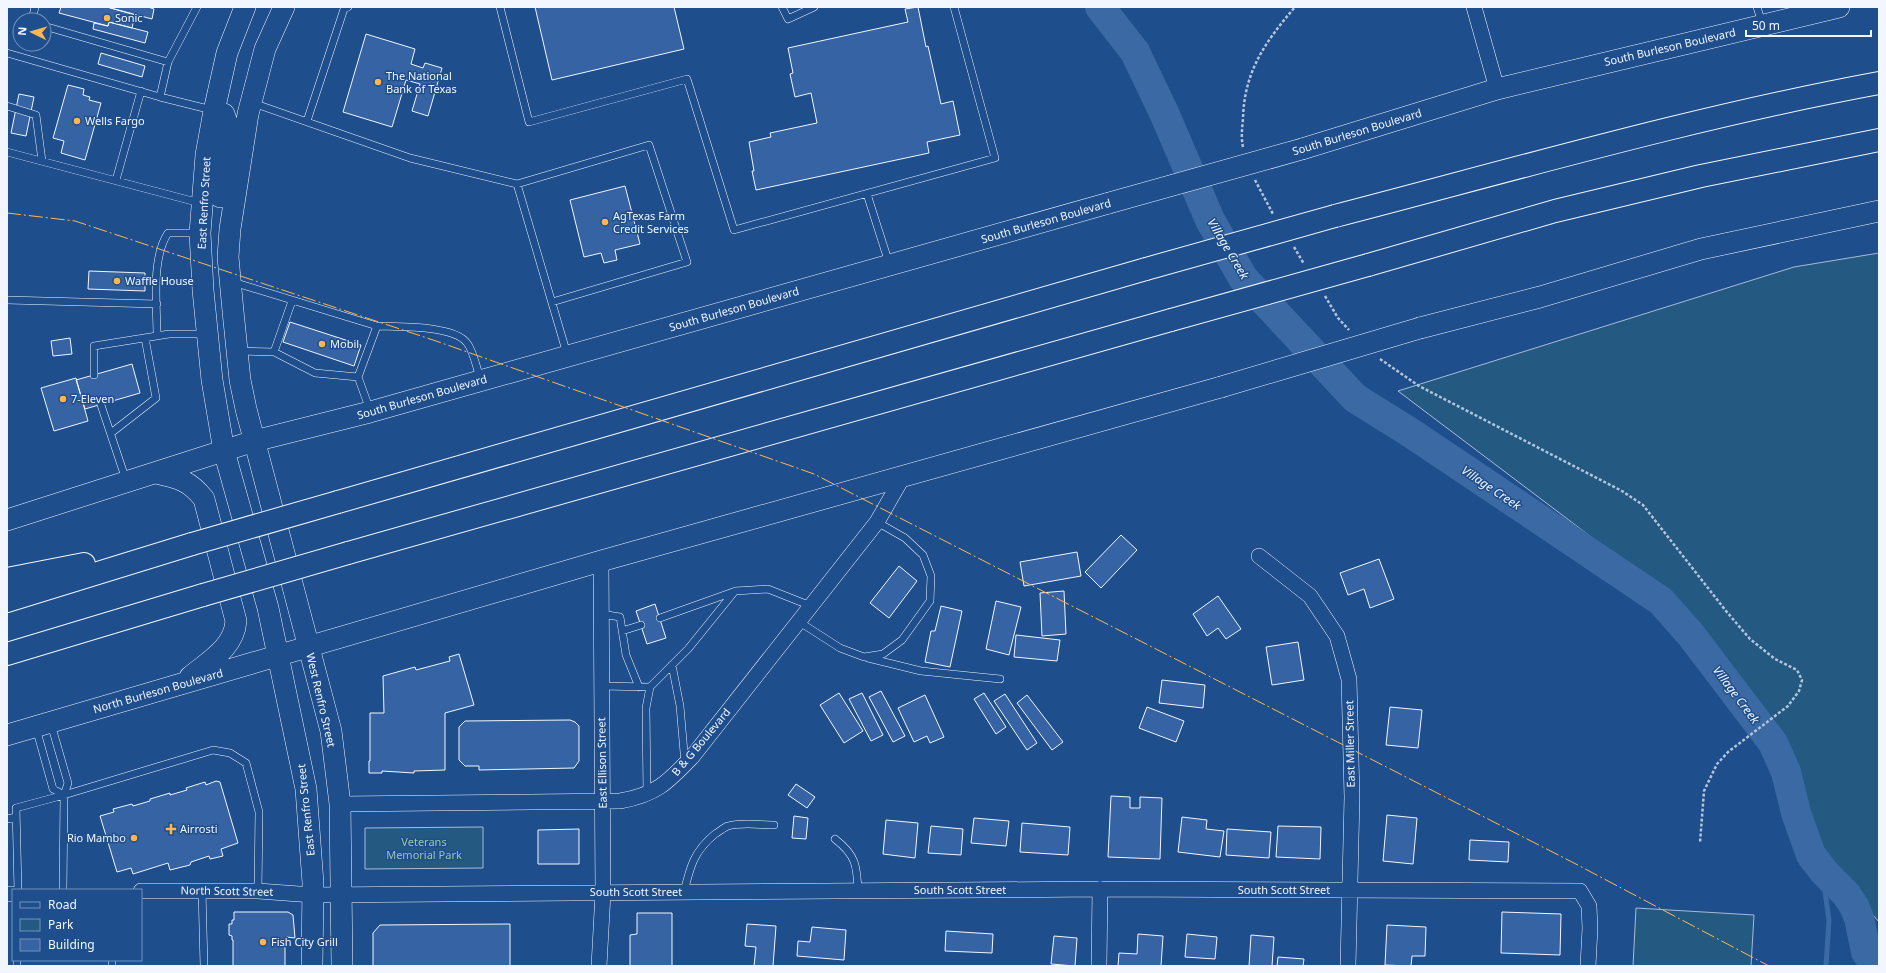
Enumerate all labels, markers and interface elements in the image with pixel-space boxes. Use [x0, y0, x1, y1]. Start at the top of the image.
place label: Sonic [115, 10, 143, 25]
north arrow [12, 12, 52, 52]
scale bar [1746, 12, 1871, 38]
marker: Sonic [102, 13, 112, 23]
text: 50 m [1752, 17, 1780, 34]
street label: South Burleson Boulevard [1603, 24, 1737, 69]
text: N [14, 26, 29, 36]
place label: The National Bank of Texas [386, 68, 457, 96]
marker: The National Bank of Texas [373, 77, 383, 87]
street label: South Burleson Boulevard [1290, 105, 1423, 158]
place label: Wells Fargo [85, 113, 145, 128]
marker: Wells Fargo [72, 116, 82, 126]
street label: East Renfro Street [194, 156, 213, 250]
street label: South Burleson Boulevard [979, 195, 1113, 246]
place label: AgTexas Farm Credit Services [613, 208, 689, 236]
water label: Village Creek [1204, 215, 1254, 283]
marker: AgTexas Farm Credit Services [600, 217, 610, 227]
place label: Waffle House [125, 273, 194, 288]
marker: Waffle House [112, 276, 122, 286]
street label: South Burleson Boulevard [667, 283, 801, 334]
place label: Mobil [330, 336, 359, 351]
marker: Mobil [317, 339, 327, 349]
street label: South Burleson Boulevard [355, 371, 489, 422]
place label: 7-Eleven [71, 391, 114, 406]
marker: 7-Eleven [58, 394, 68, 404]
water label: Village Creek [1458, 461, 1525, 514]
street label: West Renfro Street [303, 651, 340, 749]
water label: Village Creek [1709, 662, 1764, 728]
street label: North Burleson Boulevard [91, 665, 225, 716]
street label: East Miller Street [1341, 700, 1358, 788]
street label: B & G Boulevard [668, 705, 733, 779]
street label: East Ellison Street [593, 717, 610, 809]
street label: East Renfro Street [293, 763, 318, 857]
place label: Airrosti [180, 821, 217, 836]
marker: Airrosti [165, 823, 177, 835]
place label: Rio Mambo [67, 830, 126, 845]
marker: Rio Mambo [129, 833, 139, 843]
park label: Veterans Memorial Park [386, 834, 462, 862]
street label: North Scott Street [181, 882, 273, 899]
street label: South Scott Street [914, 882, 1006, 897]
street label: South Scott Street [1238, 882, 1330, 897]
street label: South Scott Street [590, 884, 682, 899]
legend [12, 889, 142, 961]
text: Road [48, 896, 77, 913]
text: Park [48, 916, 74, 933]
place label: Fish City Grill [271, 934, 338, 949]
text: Building [48, 936, 95, 953]
marker: Fish City Grill [258, 937, 268, 947]

